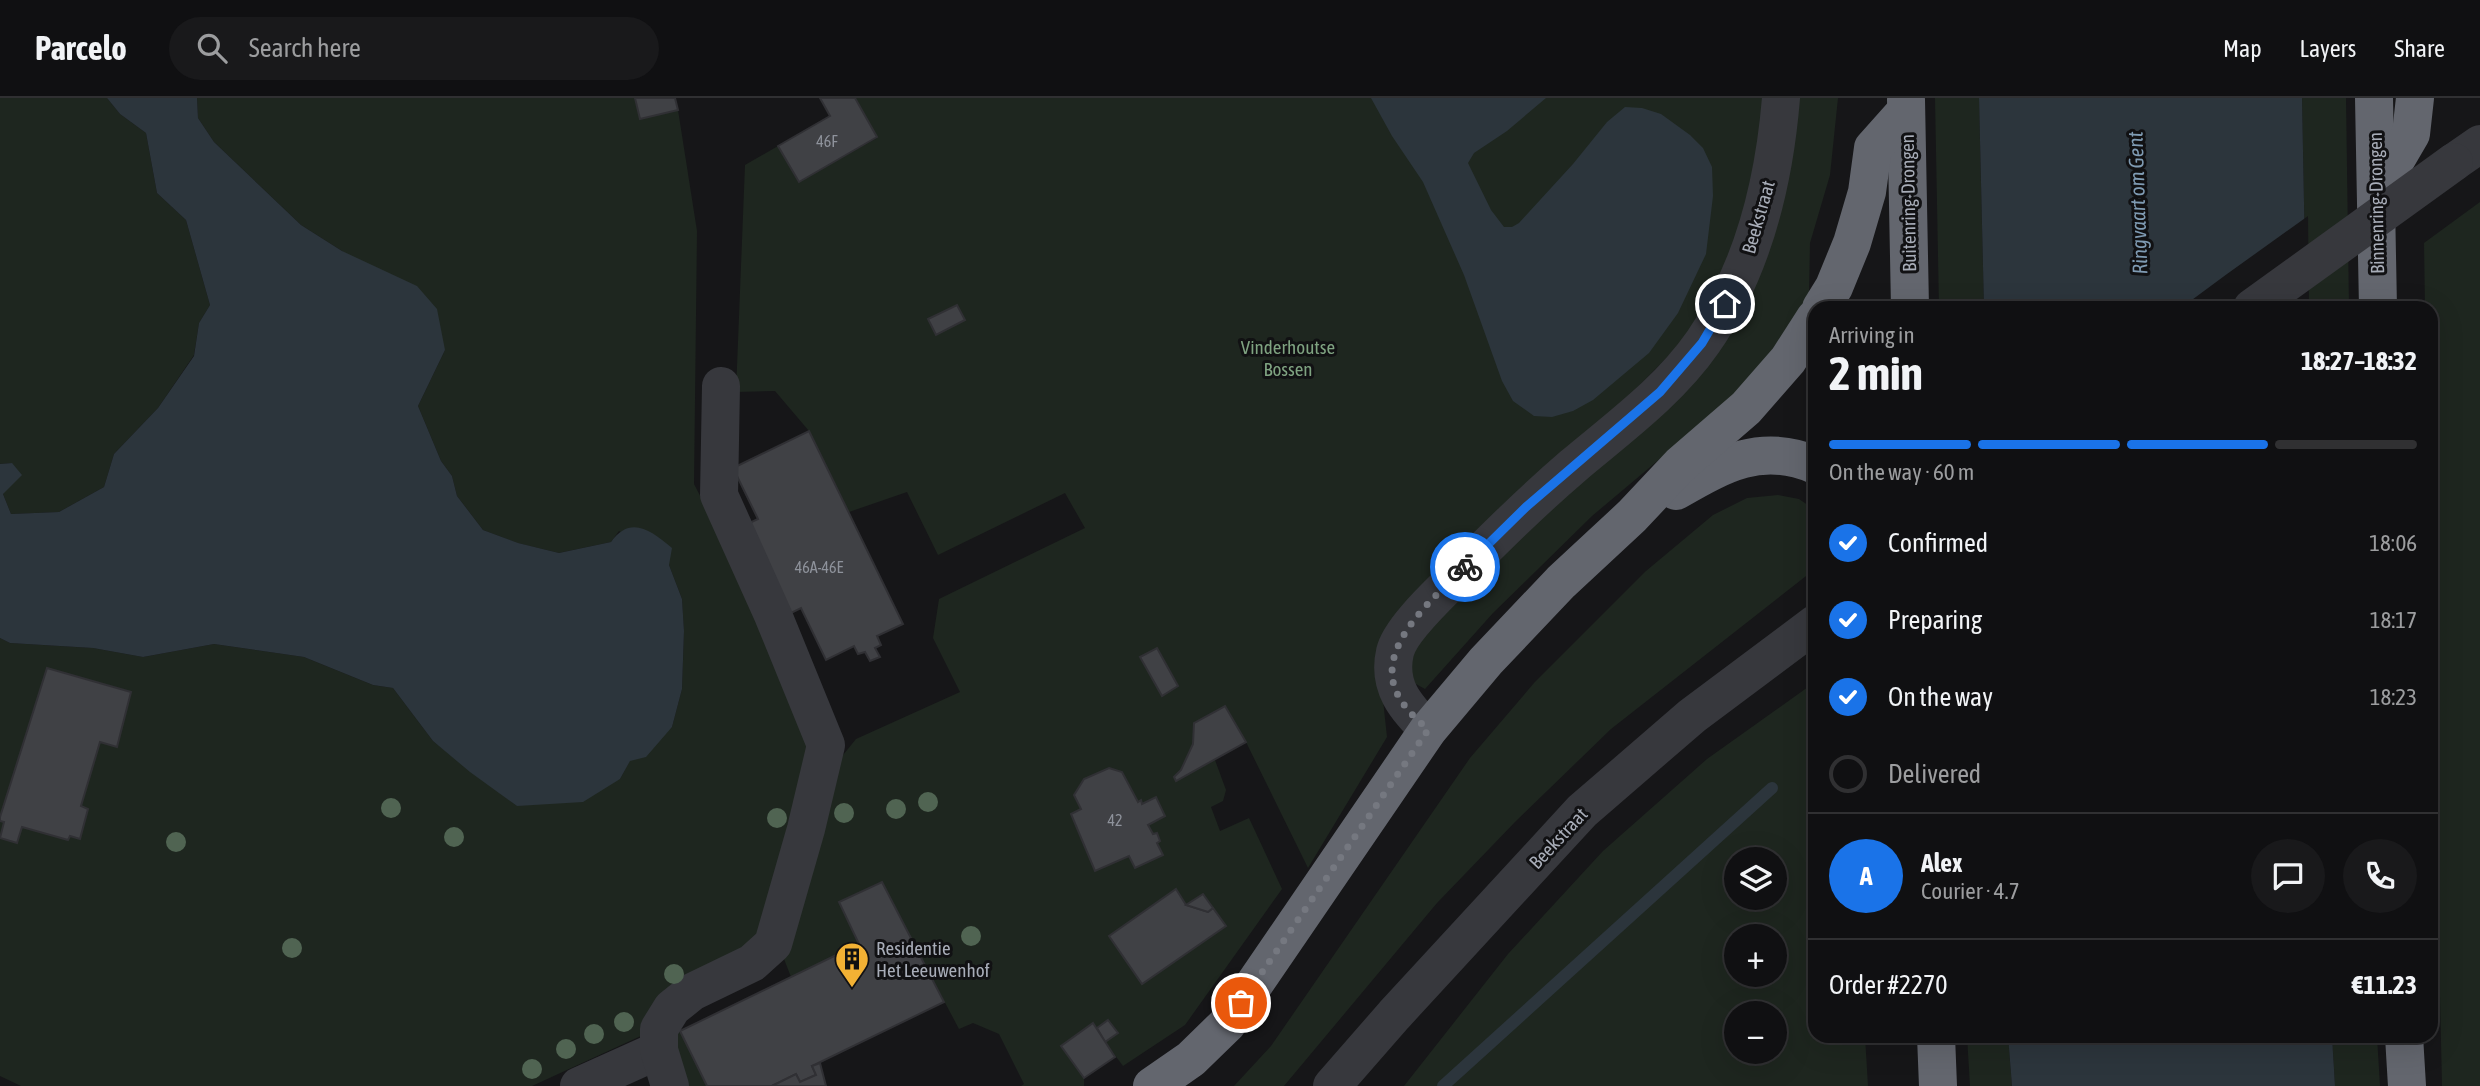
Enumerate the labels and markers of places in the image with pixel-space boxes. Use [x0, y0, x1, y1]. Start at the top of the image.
pin [1695, 274, 1755, 334]
place label: Residentie Het Leeuwenhof [876, 937, 990, 981]
building icon: Residentie Het Leeuwenhof [833, 940, 871, 989]
pin [1211, 973, 1271, 1033]

